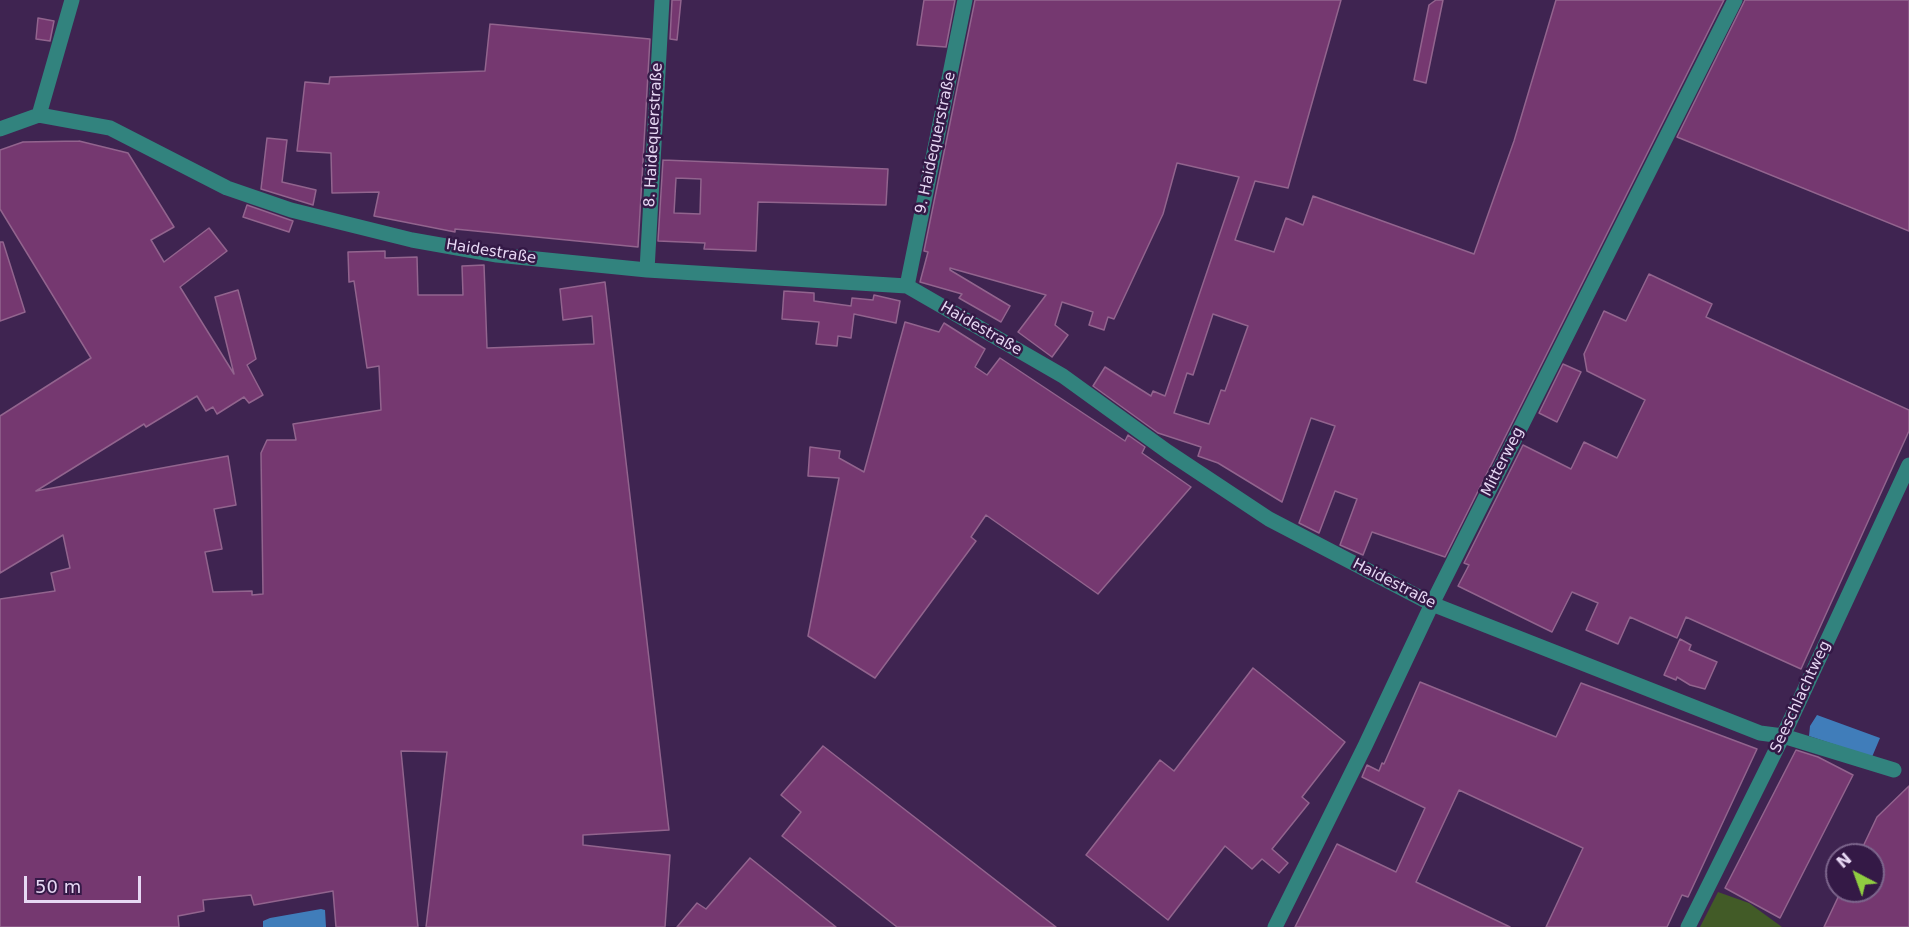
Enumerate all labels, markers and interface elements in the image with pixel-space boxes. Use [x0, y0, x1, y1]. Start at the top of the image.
street label: 8. Haidequerstraße [641, 62, 667, 208]
street label: 9. Haidequerstraße [912, 70, 960, 216]
street label: Haidestraße [445, 236, 537, 268]
street label: Haidestraße [937, 298, 1025, 360]
street label: Mitterweg [1478, 424, 1528, 500]
street label: Haidestraße [1349, 555, 1439, 613]
street label: Seeschlachtweg [1767, 638, 1835, 756]
north arrow [1825, 843, 1885, 903]
text: N [1833, 849, 1855, 872]
scale bar [27, 864, 144, 902]
text: 50 m [35, 876, 81, 897]

